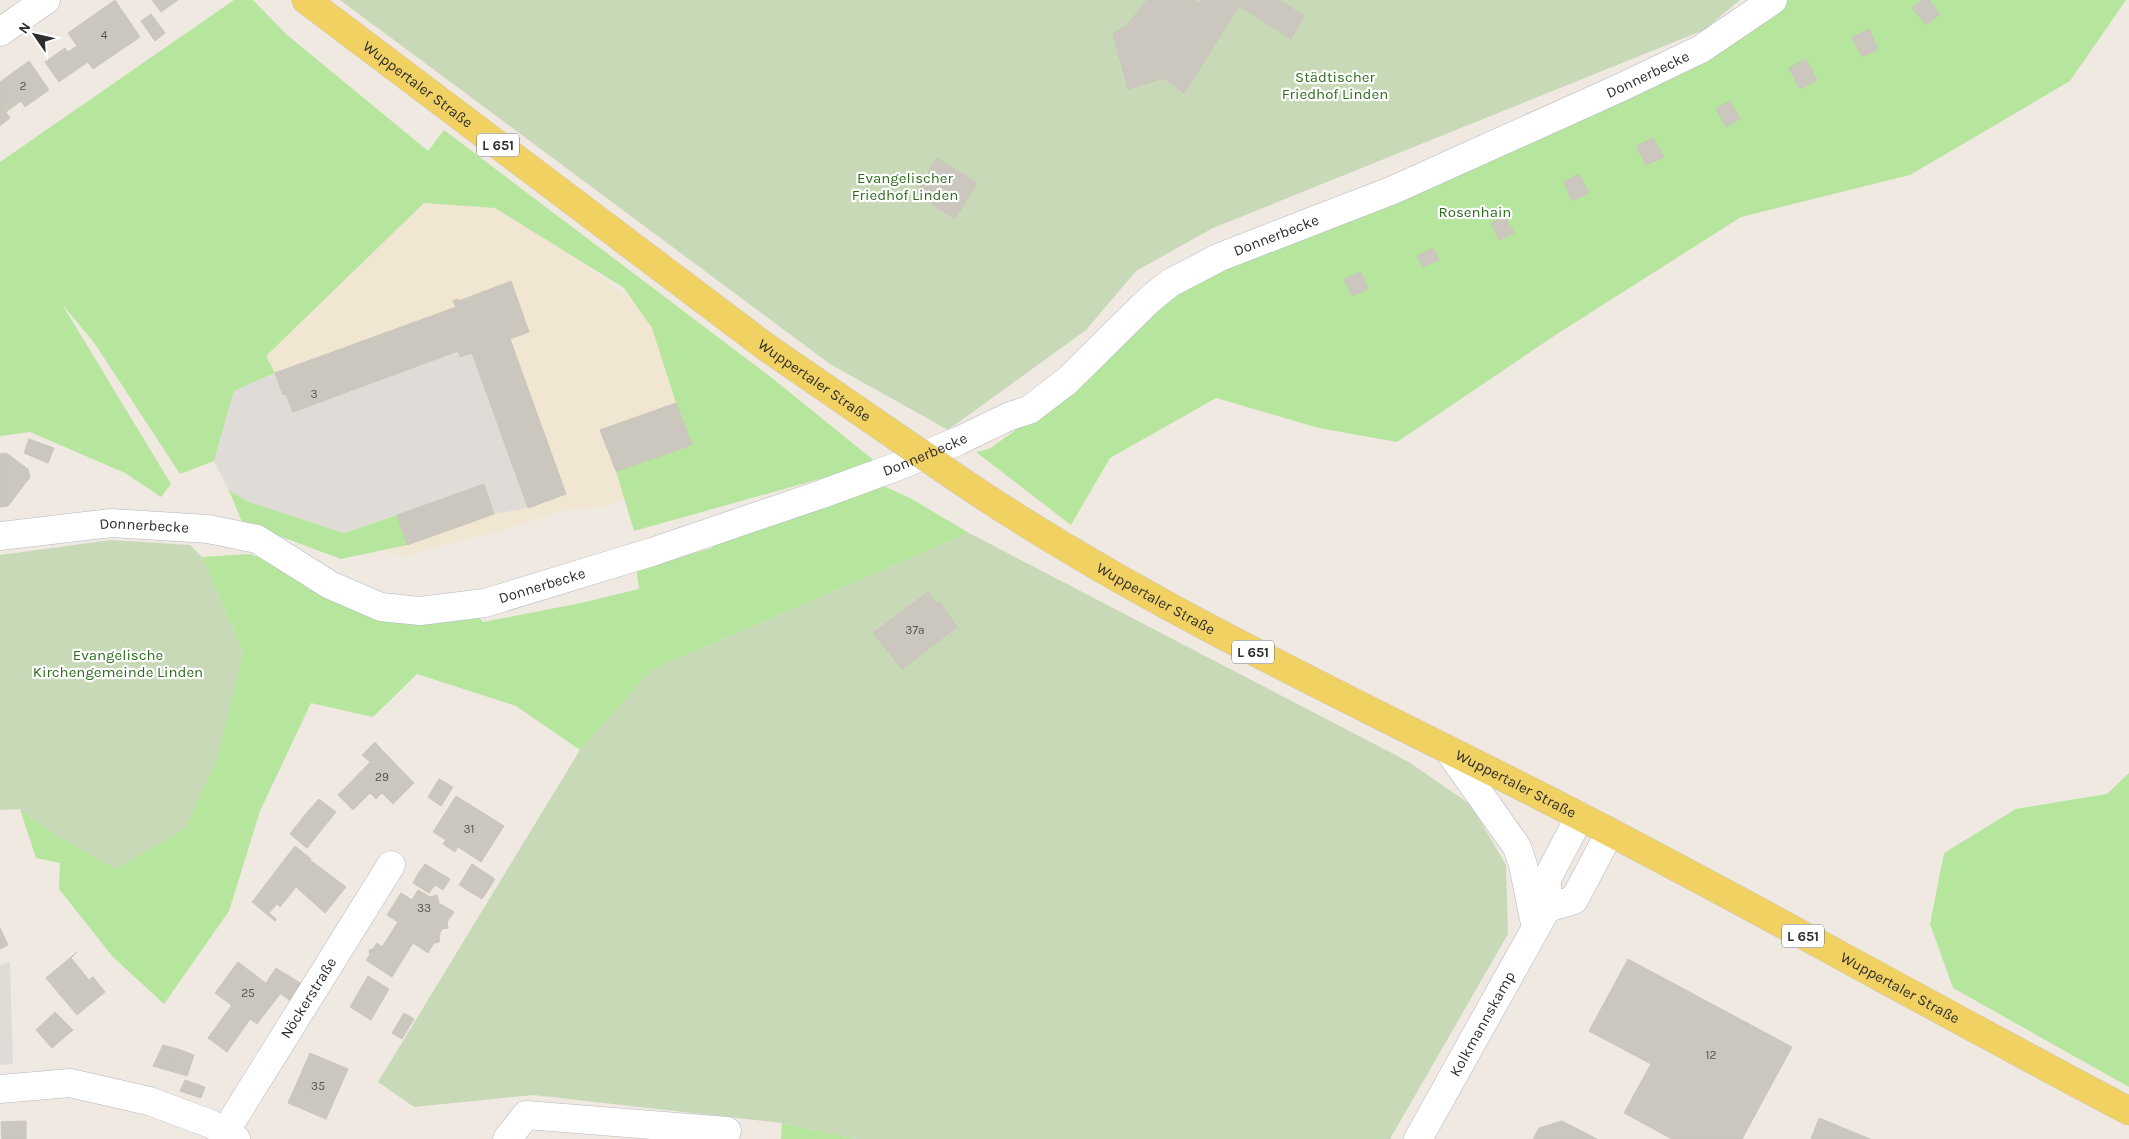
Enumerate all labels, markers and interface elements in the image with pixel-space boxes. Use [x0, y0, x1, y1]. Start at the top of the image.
north arrow [10, 10, 60, 60]
text: N [15, 19, 34, 37]
house number: 4 [101, 28, 108, 42]
street label: Wuppertaler Straße [359, 37, 476, 132]
street label: Donnerbecke [1603, 47, 1692, 102]
park label: Städtischer Friedhof Linden [1282, 68, 1388, 103]
house number: 2 [20, 79, 27, 93]
road number: L 651 [477, 134, 519, 156]
park label: Evangelischer Friedhof Linden [852, 169, 958, 204]
park label: Rosenhain [1439, 203, 1511, 221]
street label: Donnerbecke [1231, 211, 1321, 260]
street label: Wuppertaler Straße [754, 335, 874, 425]
house number: 3 [310, 387, 318, 401]
street label: Donnerbecke [880, 429, 970, 480]
street label: Donnerbecke [98, 514, 190, 537]
street label: Wuppertaler Straße [1093, 559, 1218, 639]
street label: Donnerbecke [496, 564, 588, 607]
house number: 37a [905, 623, 925, 637]
road number: L 651 [1232, 640, 1274, 664]
park label: Evangelische Kirchengemeinde Linden [33, 646, 203, 681]
street label: Wuppertaler Straße [1453, 746, 1579, 822]
house number: 29 [375, 770, 389, 784]
house number: 31 [463, 822, 475, 836]
house number: 33 [417, 901, 431, 915]
road number: L 651 [1782, 924, 1824, 948]
street label: Wuppertaler Straße [1837, 948, 1963, 1028]
street label: Nöckerstraße [277, 954, 340, 1042]
street label: Kolkmannskamp [1446, 968, 1519, 1080]
house number: 25 [241, 986, 255, 1000]
house number: 12 [1706, 1048, 1717, 1062]
house number: 35 [311, 1079, 325, 1093]

